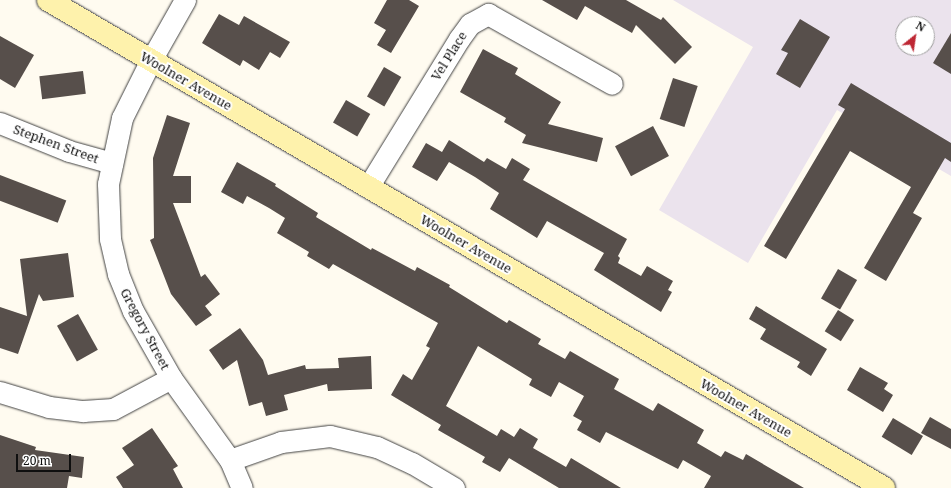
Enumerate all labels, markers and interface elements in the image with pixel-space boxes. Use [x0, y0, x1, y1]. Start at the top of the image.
north arrow [895, 16, 935, 56]
text: N [913, 17, 928, 35]
street label: Vel Place [428, 29, 470, 83]
street label: Woolner Avenue [137, 48, 235, 114]
street label: Stephen Street [11, 121, 101, 167]
street label: Woolner Avenue [417, 211, 515, 277]
street label: Gregory Street [117, 286, 173, 372]
street label: Woolner Avenue [697, 375, 795, 441]
scale bar [18, 446, 73, 472]
text: 20 m [23, 452, 51, 469]

